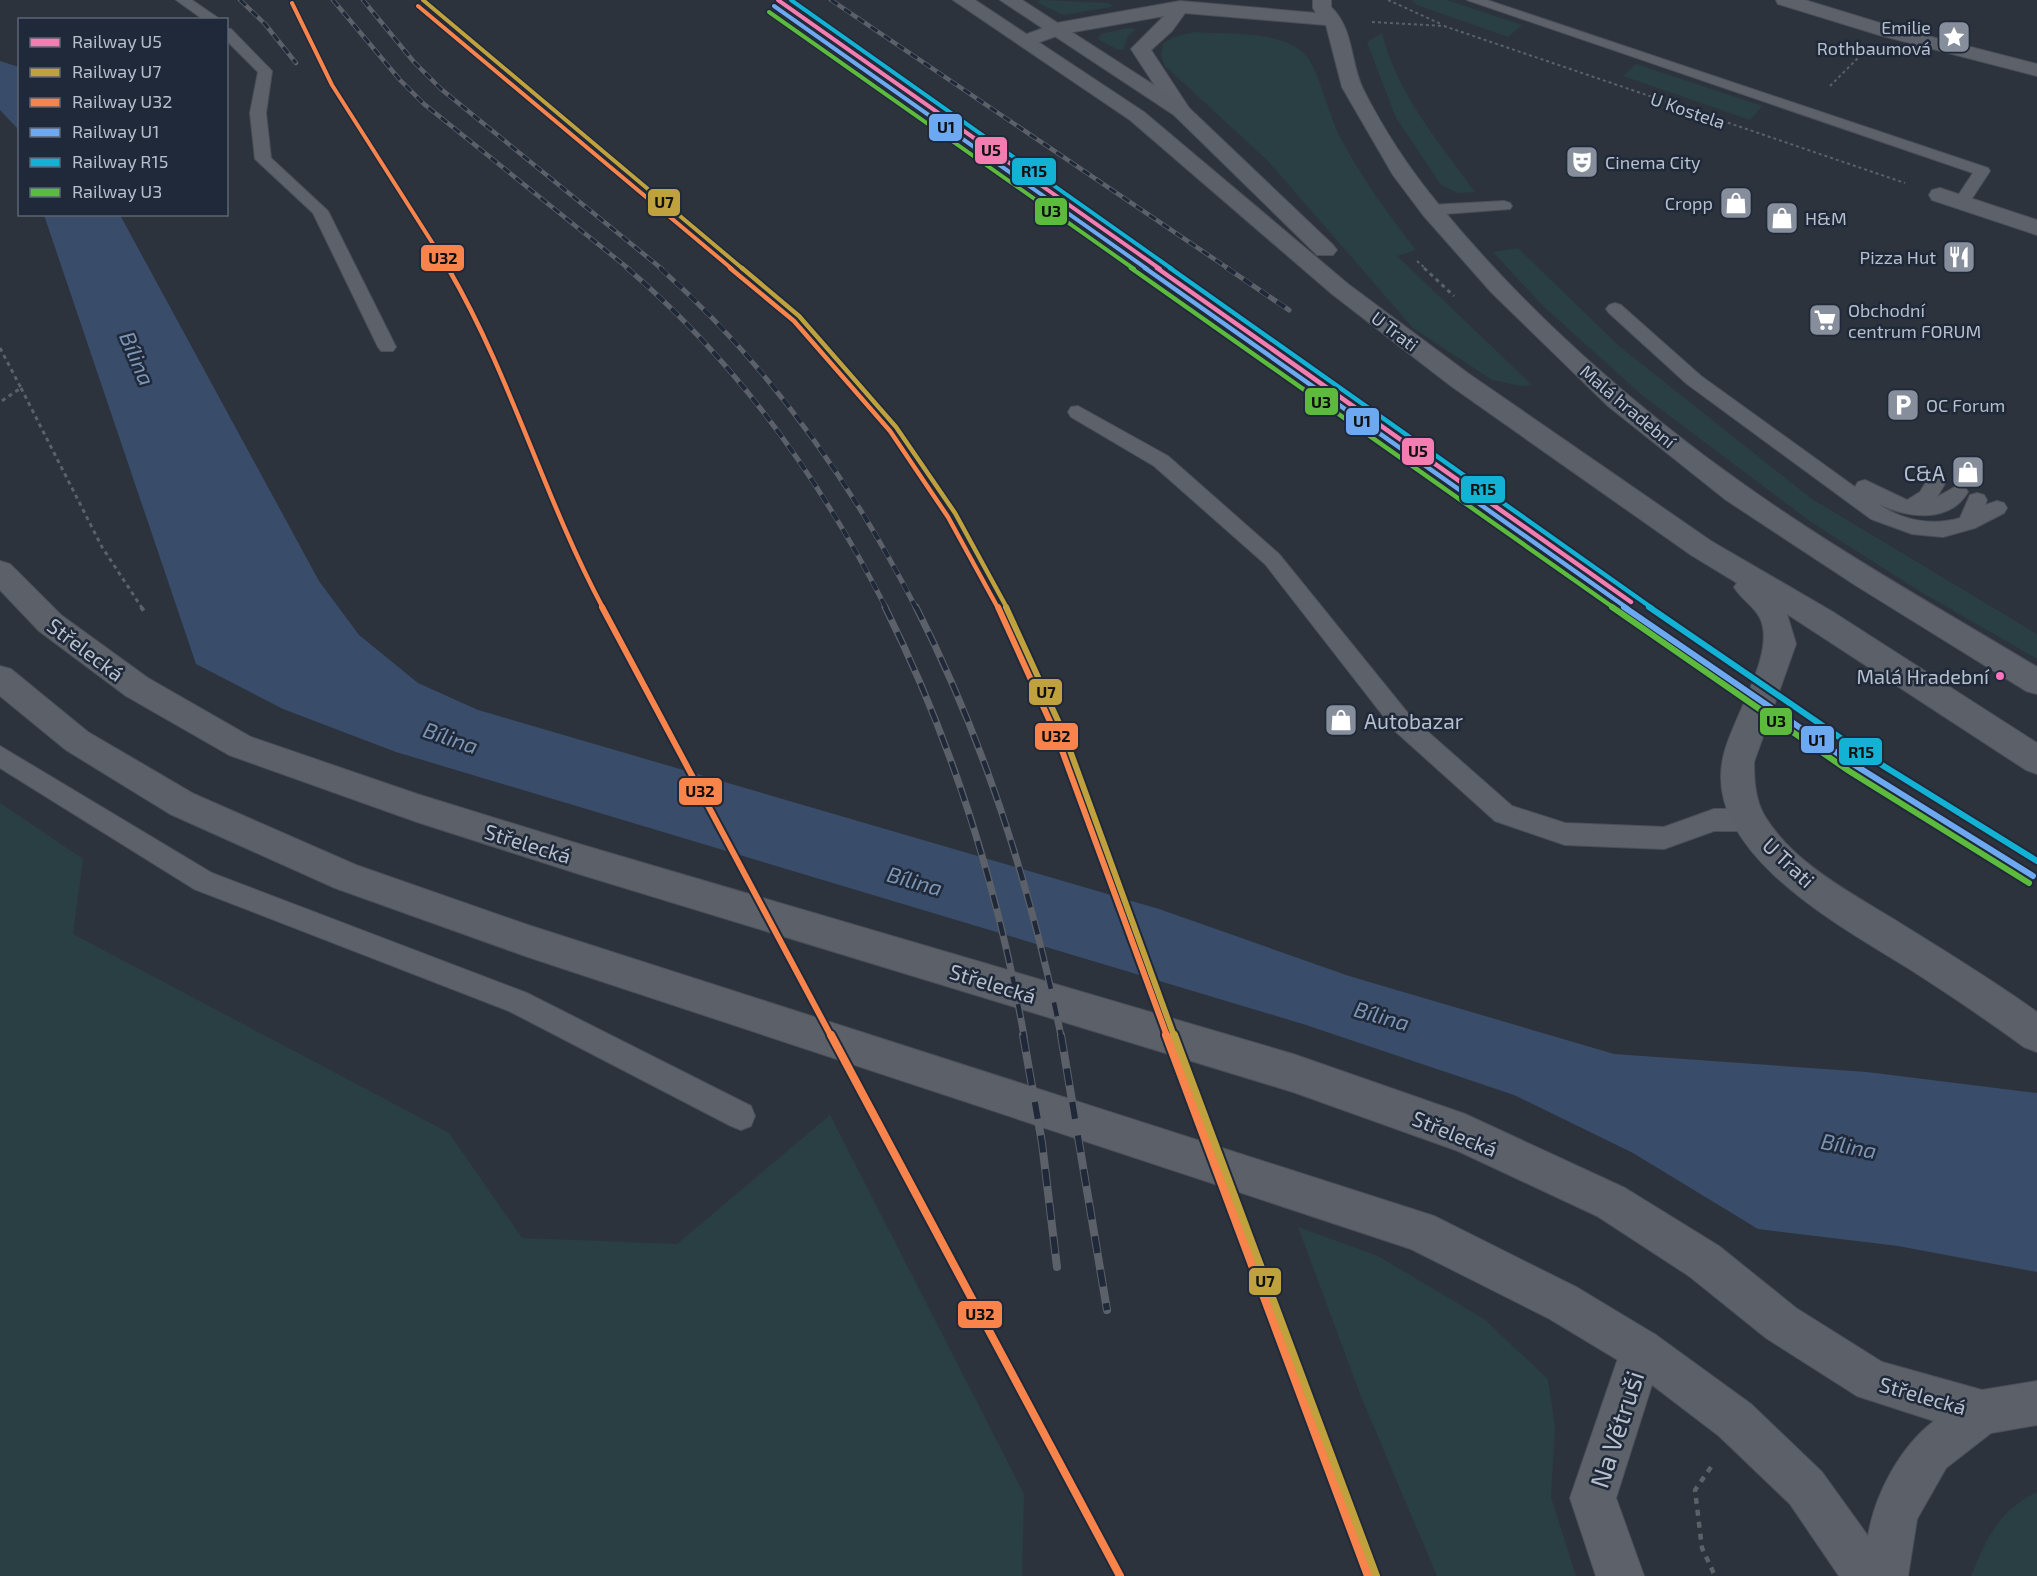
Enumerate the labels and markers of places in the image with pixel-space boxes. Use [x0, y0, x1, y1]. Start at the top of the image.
place label: Emilie Rothbaumová [1817, 16, 1931, 59]
place icon: Emilie Rothbaumová [1936, 19, 1972, 55]
theatre icon: Cinema City [1564, 144, 1600, 180]
place label: Cinema City [1605, 151, 1701, 173]
shop icon: Cropp [1718, 185, 1754, 221]
place label: Cropp [1665, 192, 1713, 214]
shop icon: H&M [1764, 200, 1800, 236]
place label: H&M [1805, 207, 1847, 229]
restaurant icon: Pizza Hut [1941, 239, 1977, 275]
place label: Pizza Hut [1860, 246, 1936, 268]
place label: Obchodní centrum FORUM [1848, 299, 1981, 342]
supermarket icon: Obchodní centrum FORUM [1807, 302, 1843, 338]
parking icon: OC Forum [1885, 387, 1921, 423]
place label: OC Forum [1926, 394, 2005, 416]
shop icon: C&A [1950, 454, 1986, 490]
place label: C&A [1904, 460, 1945, 485]
place label: Malá Hradební [1857, 664, 1990, 688]
marker: Malá Hradební [1994, 670, 2006, 682]
shop icon: Autobazar [1323, 702, 1359, 738]
place label: Autobazar [1364, 708, 1464, 733]

